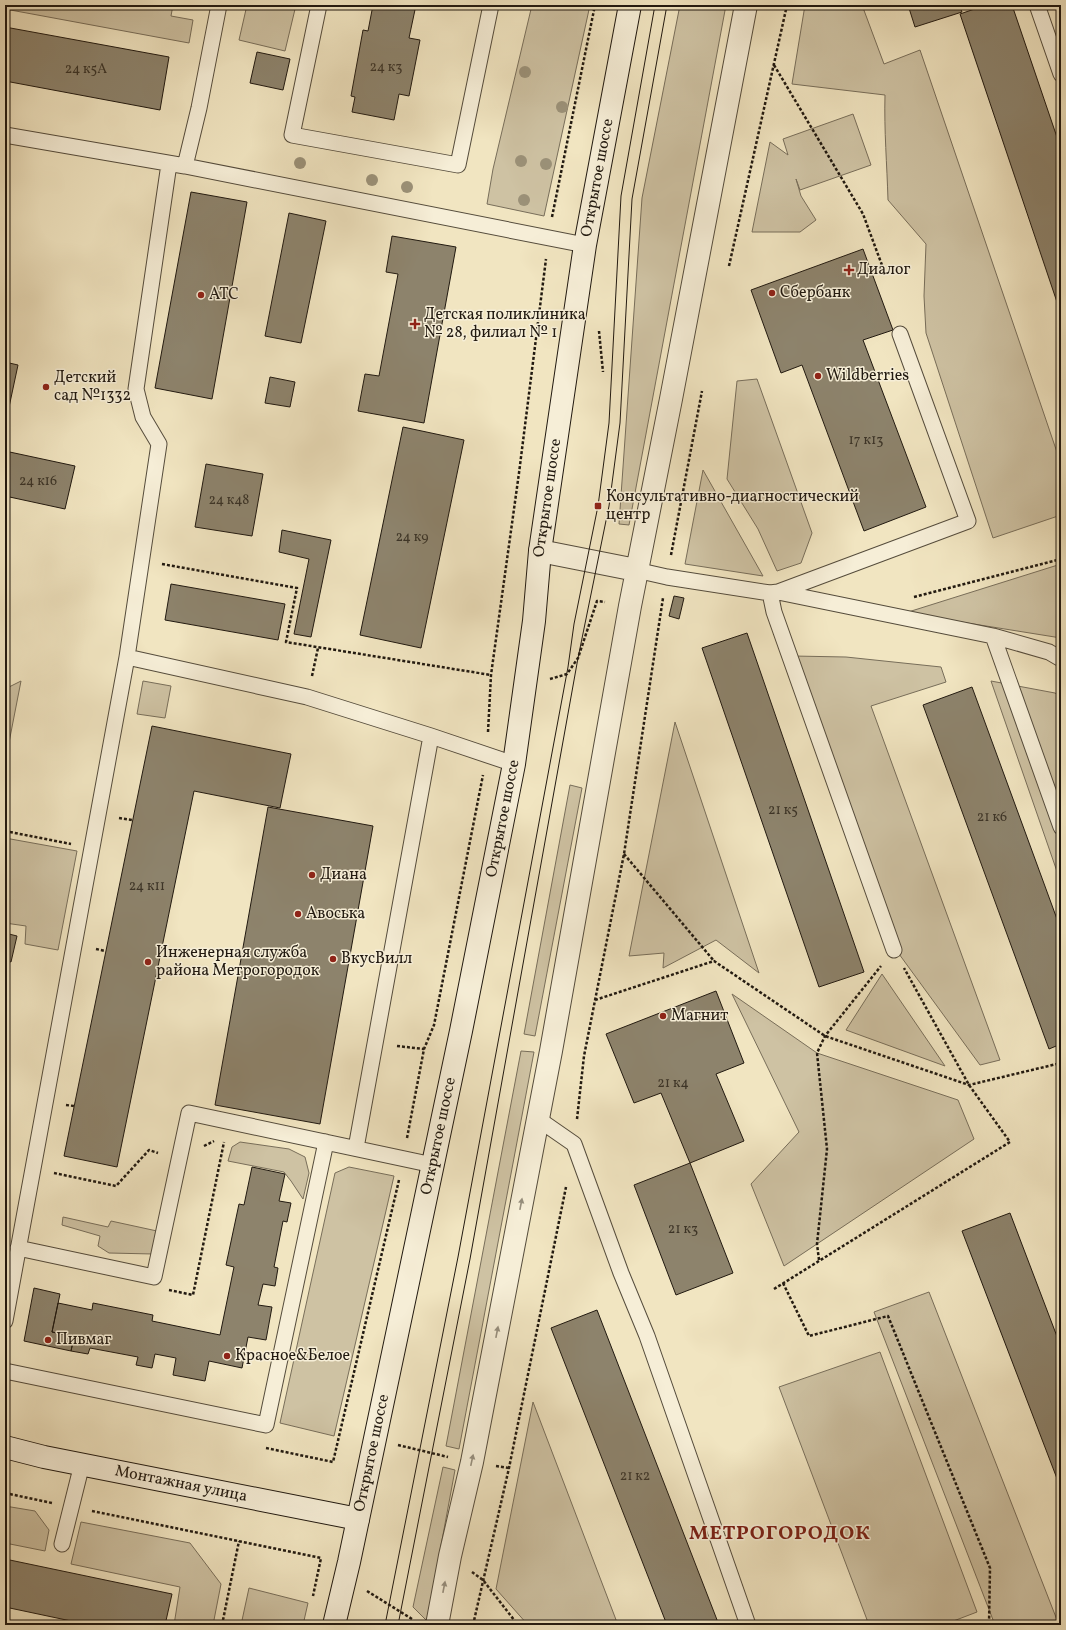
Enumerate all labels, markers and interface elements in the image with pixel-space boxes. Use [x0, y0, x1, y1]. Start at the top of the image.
house number: 24 к3 [370, 58, 402, 77]
house number: 24 к5А [65, 60, 107, 79]
street label: Открытое шоссе [576, 117, 619, 239]
place label: Диалог [857, 259, 911, 281]
marker: Диалог [844, 265, 854, 275]
place label: Сбербанк [780, 282, 851, 304]
place label: АТС [209, 284, 239, 306]
marker: Сбербанк [767, 288, 777, 298]
marker: АТС [196, 290, 206, 300]
place label: Детская поликлиника № 28, филиал № 1 [424, 304, 586, 344]
marker: Детская поликлиника № 28, филиал № 1 [409, 318, 421, 330]
place label: Wildberries [826, 365, 909, 387]
place label: Детский сад №1332 [54, 367, 131, 407]
marker: Wildberries [813, 371, 823, 381]
marker: Детский сад №1332 [41, 382, 51, 392]
house number: 17 к13 [848, 431, 884, 450]
street label: Открытое шоссе [529, 437, 567, 558]
house number: 24 к16 [19, 472, 57, 491]
place label: Консультативно-диагностический центр [606, 486, 859, 526]
house number: 24 к48 [209, 491, 249, 510]
marker: Консультативно-диагностический центр [593, 501, 603, 511]
house number: 24 к9 [396, 528, 428, 547]
street label: Открытое шоссе [481, 758, 525, 879]
house number: 21 к5 [768, 801, 798, 820]
house number: 21 к6 [977, 808, 1007, 827]
place label: Диана [320, 864, 367, 886]
marker: Диана [307, 870, 317, 880]
house number: 24 к11 [129, 877, 165, 896]
place label: Авоська [306, 903, 365, 925]
marker: Авоська [293, 909, 303, 919]
place label: Инженерная служба района Метрогородок [156, 942, 320, 982]
place label: ВкусВилл [341, 948, 413, 970]
marker: ВкусВилл [328, 954, 338, 964]
marker: Инженерная служба района Метрогородок [143, 957, 153, 967]
place label: Магнит [671, 1005, 728, 1027]
marker: Магнит [658, 1011, 668, 1021]
house number: 21 к4 [657, 1074, 689, 1093]
street label: Открытое шоссе [416, 1075, 462, 1197]
one-way arrow [519, 1198, 525, 1211]
house number: 21 к3 [668, 1220, 698, 1239]
one-way arrow [494, 1326, 500, 1338]
place label: Пивмаг [56, 1329, 111, 1351]
marker: Пивмаг [43, 1335, 53, 1345]
place label: Красное&Белое [235, 1345, 350, 1367]
marker: Красное&Белое [222, 1351, 232, 1361]
street label: Открытое шоссе [349, 1392, 395, 1514]
one-way arrow [470, 1454, 476, 1466]
street label: Монтажная улица [113, 1460, 249, 1508]
house number: 21 к2 [620, 1467, 650, 1486]
district label: МЕТРОГОРОДОК [689, 1520, 871, 1548]
one-way arrow [442, 1581, 448, 1593]

